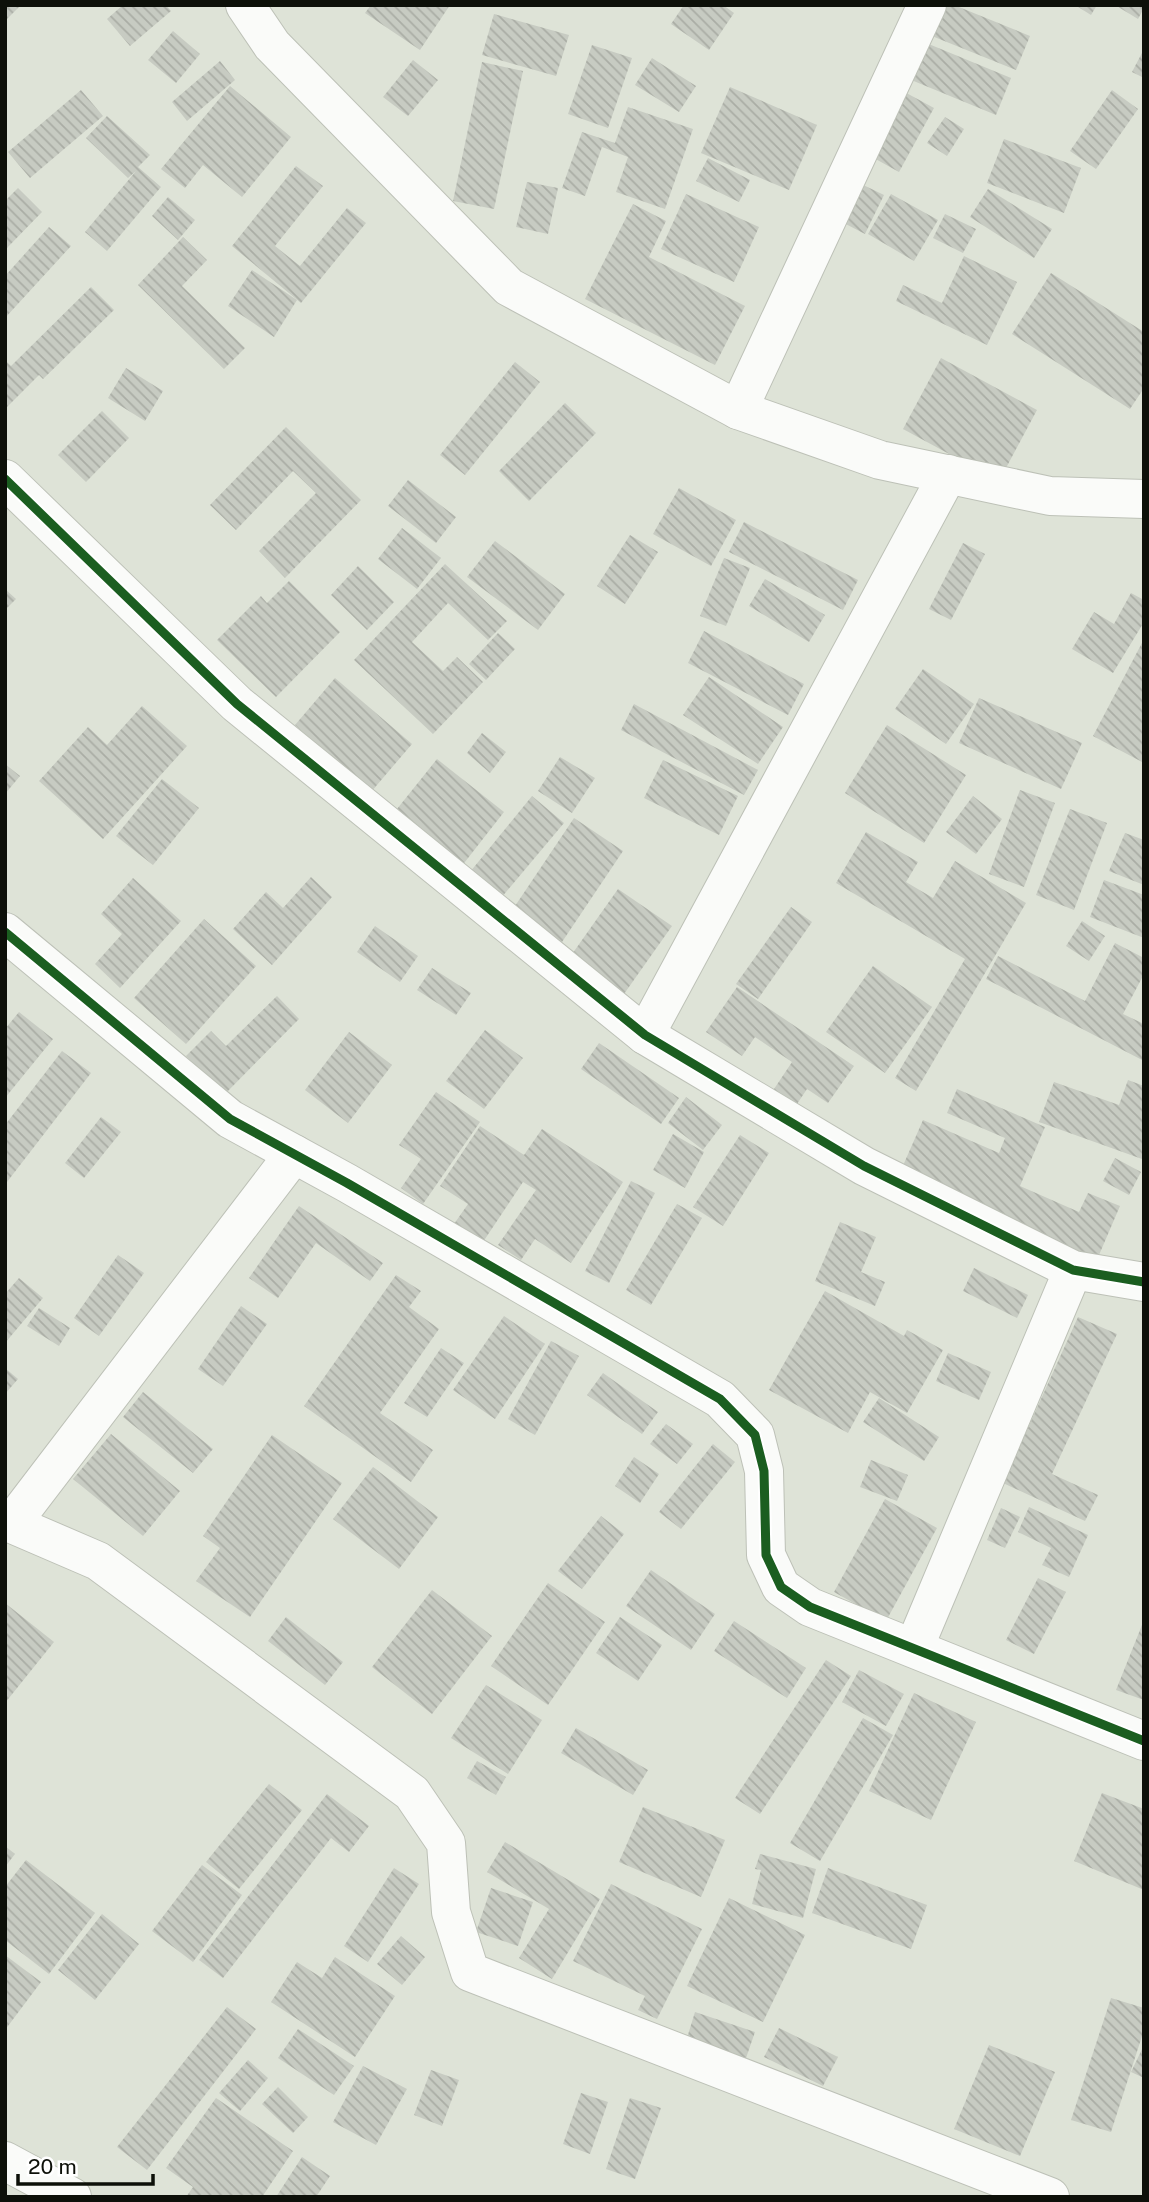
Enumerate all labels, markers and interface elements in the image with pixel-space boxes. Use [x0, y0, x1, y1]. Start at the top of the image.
scale bar [18, 2142, 152, 2186]
text: 20 m [28, 2154, 77, 2179]

